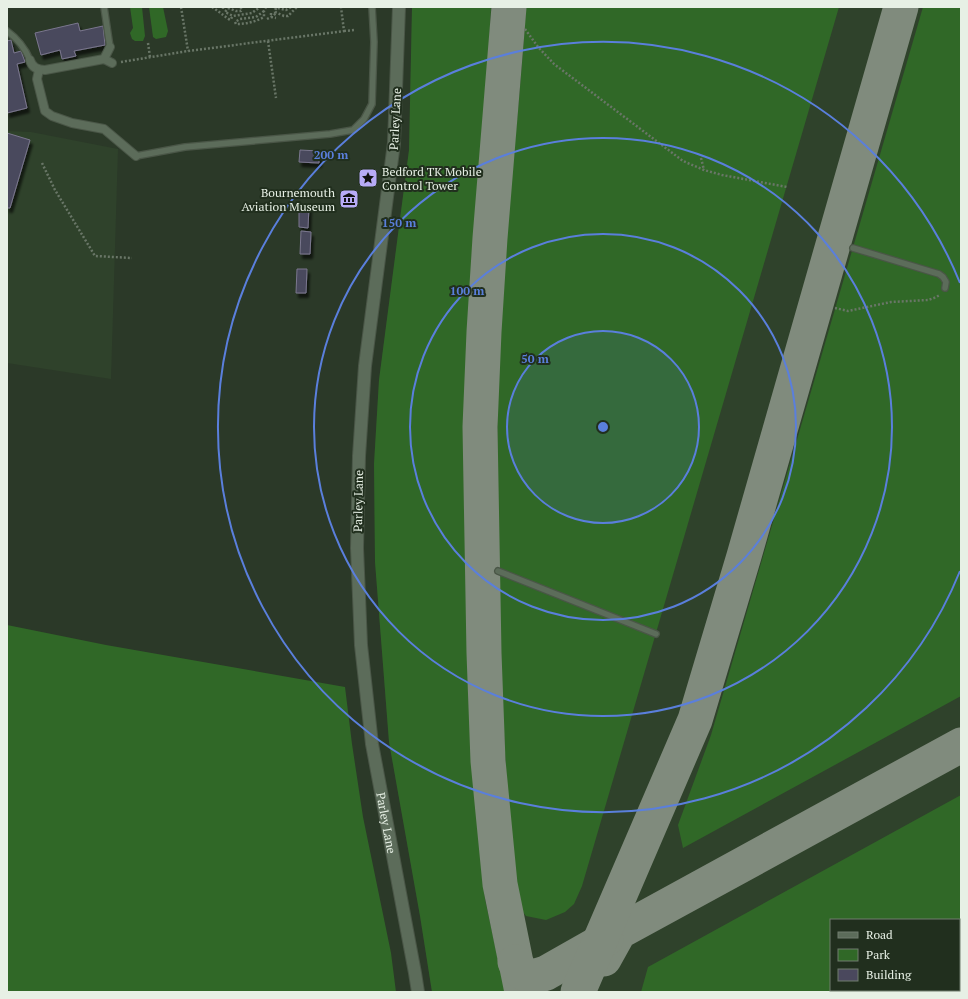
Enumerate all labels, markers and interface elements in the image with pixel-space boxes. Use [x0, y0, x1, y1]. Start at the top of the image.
street label: Parley Lane [386, 88, 404, 150]
text: 200 m [314, 147, 348, 162]
place label: Bedford TK Mobile Control Tower [382, 164, 482, 193]
place icon: Bedford TK Mobile Control Tower [357, 167, 379, 189]
place label: Bournemouth Aviation Museum [241, 185, 336, 214]
museum icon: Bournemouth Aviation Museum [338, 188, 360, 210]
text: 150 m [382, 215, 416, 230]
text: 100 m [450, 283, 484, 298]
text: 50 m [521, 351, 549, 366]
centre of rings [596, 420, 610, 434]
street label: Parley Lane [350, 470, 366, 532]
street label: Parley Lane [374, 791, 400, 855]
legend [830, 919, 960, 991]
text: Road [866, 927, 893, 942]
text: Park [866, 947, 891, 962]
text: Building [866, 967, 912, 982]

